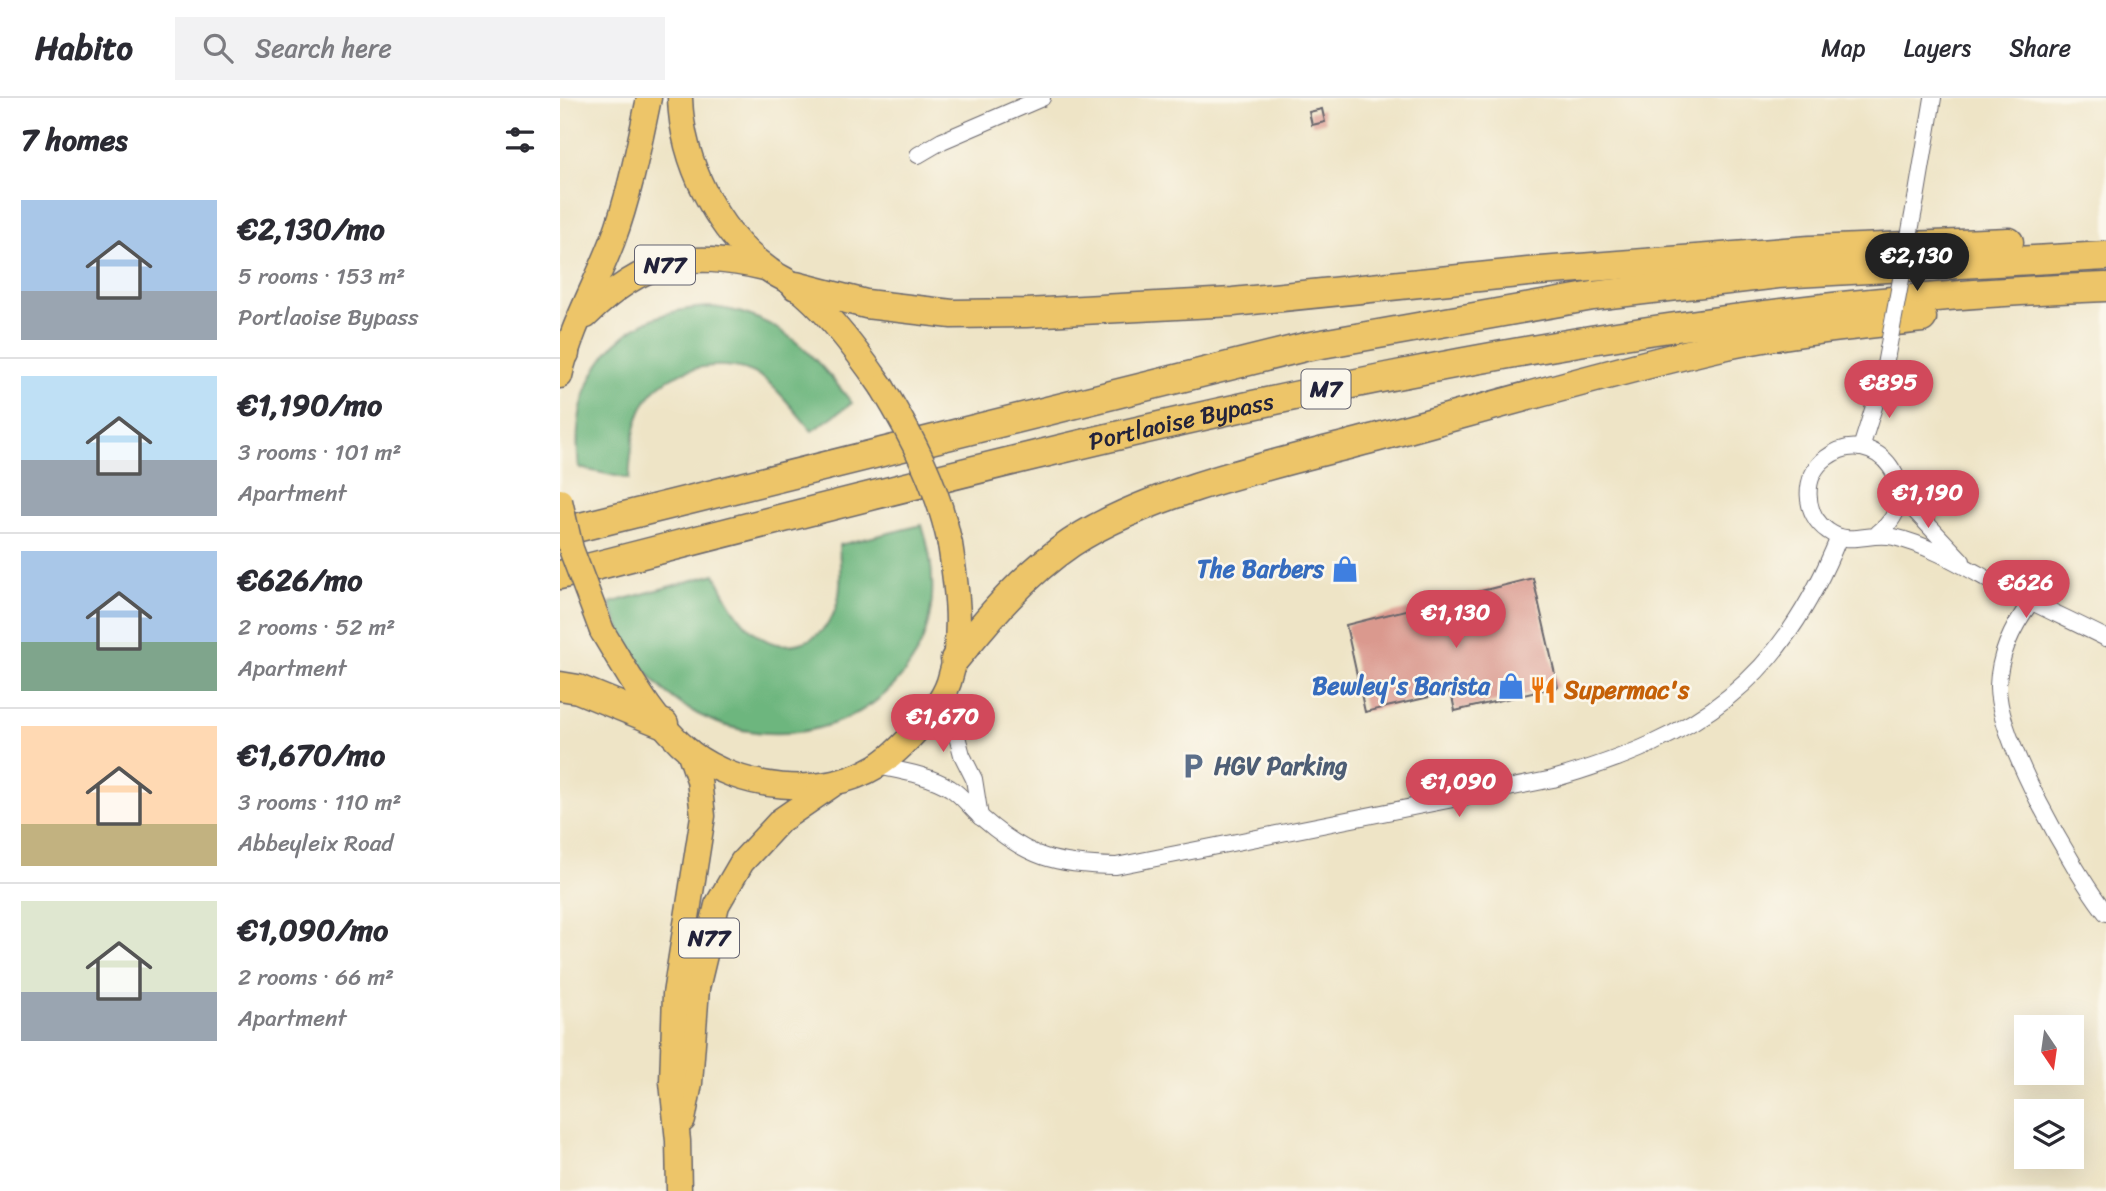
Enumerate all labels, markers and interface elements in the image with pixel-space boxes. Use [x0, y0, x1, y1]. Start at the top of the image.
search box [175, 17, 665, 80]
text: Habito [35, 19, 133, 77]
text: Search here [255, 25, 392, 71]
text: Map [1821, 27, 1866, 69]
text: Layers [1904, 27, 1971, 69]
text: Share [2009, 27, 2071, 69]
icon: search [199, 29, 237, 67]
text: 7 homes [21, 113, 128, 167]
icon: filters [501, 121, 539, 159]
text: €2,130/mo [238, 202, 385, 256]
icon: home [77, 228, 161, 312]
pin: €2,130 [1860, 234, 1974, 293]
text: €2,130 [1881, 235, 1953, 276]
road number: N77 [635, 246, 695, 284]
text: 5 rooms · 153 m² [238, 256, 405, 297]
text: Portlaoise Bypass [238, 297, 419, 338]
pin: €895 [1848, 360, 1930, 420]
text: €895 [1860, 362, 1918, 403]
road number: M7 [1302, 370, 1350, 408]
text: €1,190/mo [238, 378, 382, 432]
street label: Portlaoise Bypass [1084, 380, 1278, 463]
icon: home [77, 404, 161, 488]
text: 3 rooms · 101 m² [238, 432, 402, 473]
pin: €1,190 [1871, 470, 1985, 530]
text: €1,190 [1893, 472, 1963, 513]
text: Apartment [238, 473, 347, 514]
place label: The Barbers [1197, 548, 1325, 590]
text: €626/mo [238, 553, 362, 607]
shop icon: The Barbers [1330, 554, 1360, 584]
pin: €626 [1985, 560, 2067, 620]
text: €626 [1999, 562, 2053, 603]
icon: home [77, 579, 161, 663]
pin: €1,130 [1399, 590, 1513, 650]
text: €1,130 [1422, 592, 1490, 633]
text: 2 rooms · 52 m² [238, 607, 395, 648]
text: Apartment [238, 648, 347, 689]
place label: Bewley's Barista [1312, 665, 1491, 707]
place label: Supermac's [1563, 669, 1690, 711]
shop icon: Bewley's Barista [1496, 671, 1526, 701]
restaurant icon: Supermac's [1528, 675, 1558, 705]
pin: €1,670 [886, 694, 1000, 754]
text: €1,670 [907, 696, 979, 737]
text: €1,670/mo [238, 728, 385, 782]
place label: HGV Parking [1214, 745, 1347, 787]
parking icon: HGV Parking [1178, 751, 1208, 781]
icon: home [77, 754, 161, 838]
pin: €1,090 [1402, 760, 1516, 819]
text: €1,090 [1422, 761, 1496, 802]
text: 3 rooms · 110 m² [238, 782, 402, 823]
text: Abbeyleix Road [238, 823, 393, 864]
text: €1,090/mo [238, 903, 388, 957]
road number: N77 [679, 918, 739, 958]
icon: home [77, 929, 161, 1013]
text: 2 rooms · 66 m² [238, 957, 394, 998]
text: Apartment [238, 998, 347, 1039]
north arrow [2014, 1015, 2084, 1085]
map controls [2014, 1015, 2084, 1169]
button: layers [2014, 1099, 2084, 1169]

